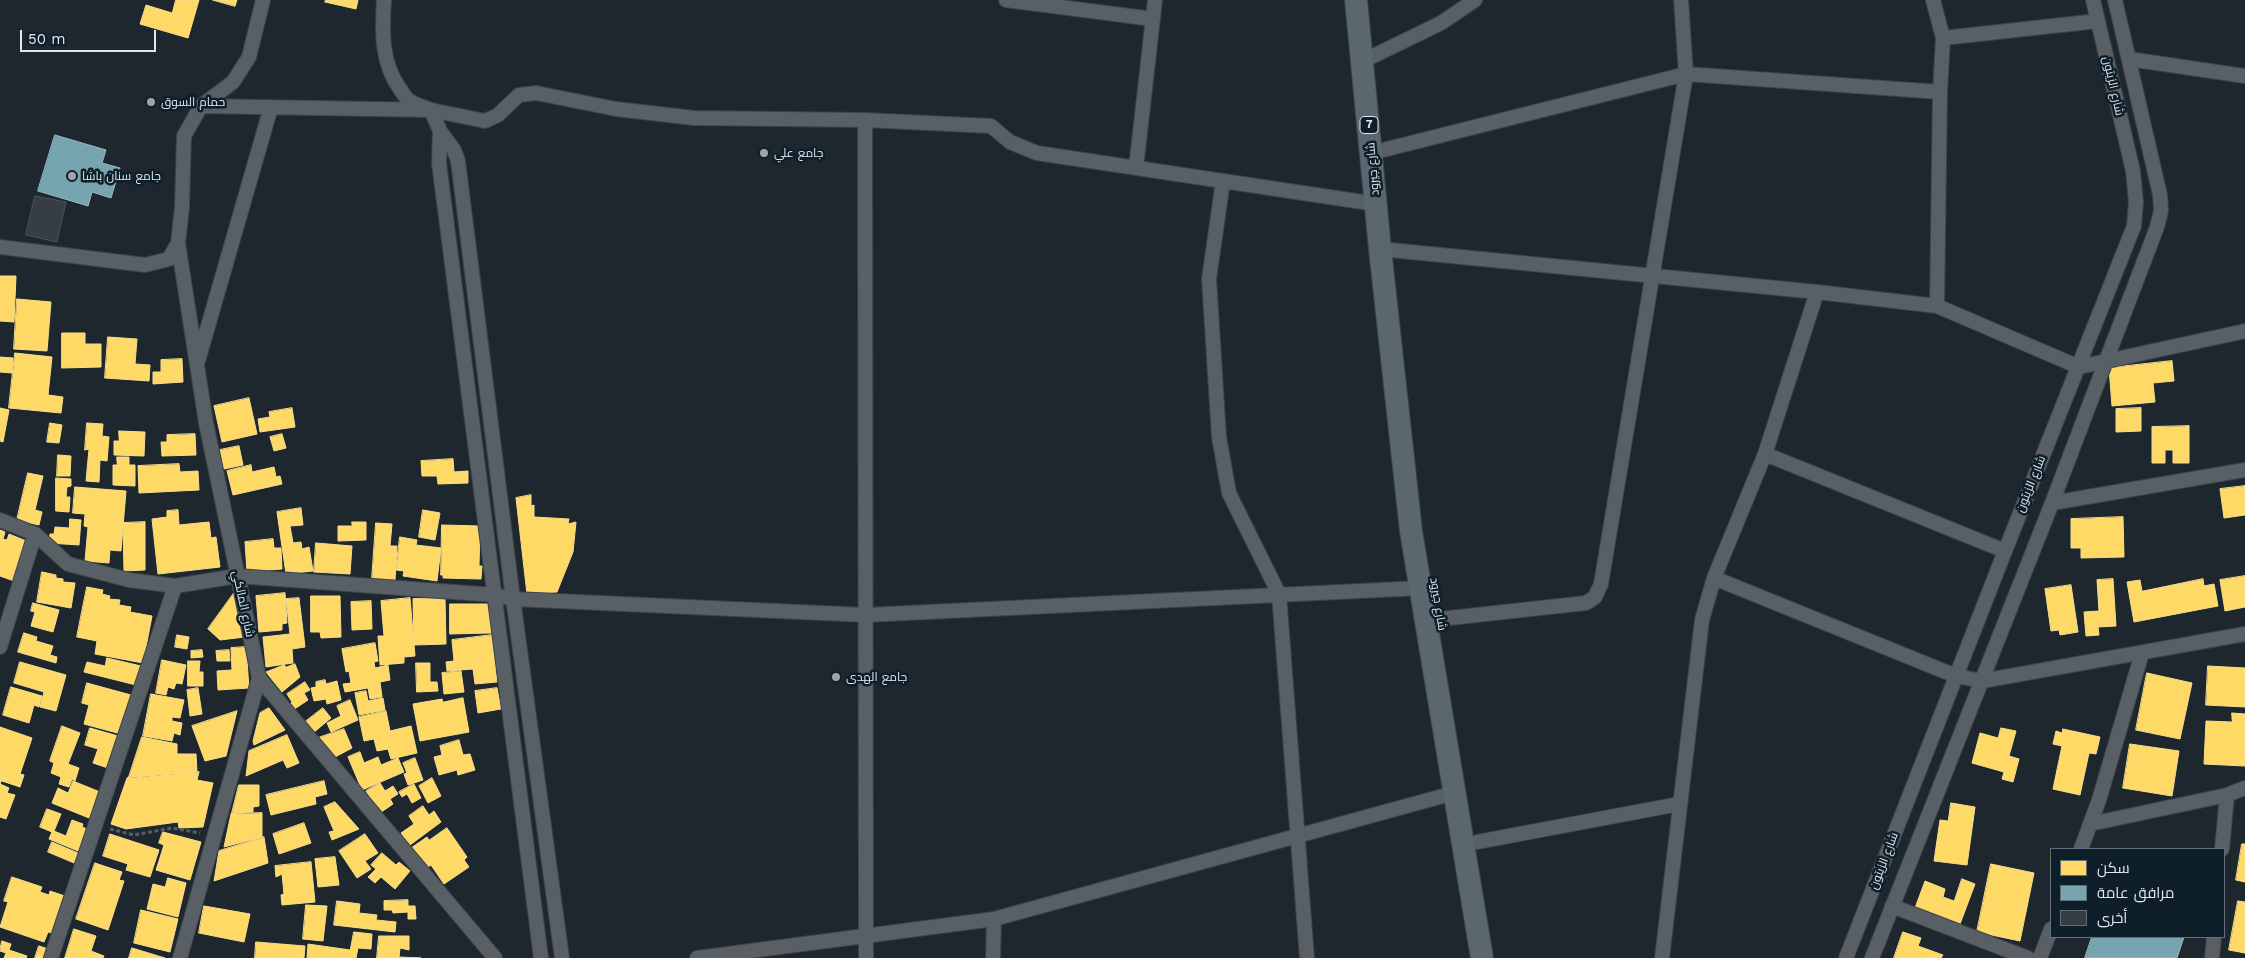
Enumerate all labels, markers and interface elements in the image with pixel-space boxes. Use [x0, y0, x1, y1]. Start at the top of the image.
scale bar [22, 20, 159, 52]
text: 50 m [28, 30, 65, 48]
street label: شارع الزيتون [2099, 55, 2127, 117]
place label: حمام السوق [161, 95, 225, 109]
marker: حمام السوق [145, 96, 157, 108]
road number: 7 [1360, 116, 1378, 134]
street label: شارع جيرود [1363, 142, 1383, 196]
place label: جامع علي [774, 146, 823, 160]
marker: جامع علي [758, 147, 770, 159]
place label: جامع سنان باشا [82, 169, 161, 183]
marker: جامع سنان باشا [66, 170, 78, 182]
street label: شارع الزيتون [2013, 453, 2049, 515]
street label: شارع المالكي [229, 570, 257, 638]
street label: شارع جيرود [1427, 576, 1449, 632]
place label: جامع الهدى [846, 670, 907, 684]
marker: جامع الهدى [830, 671, 842, 683]
street label: شارع الزيتون [1867, 830, 1901, 892]
legend [2050, 848, 2225, 938]
text: سكن [2097, 859, 2130, 877]
text: مرافق عامة [2097, 884, 2174, 902]
text: أخرى [2097, 909, 2127, 927]

